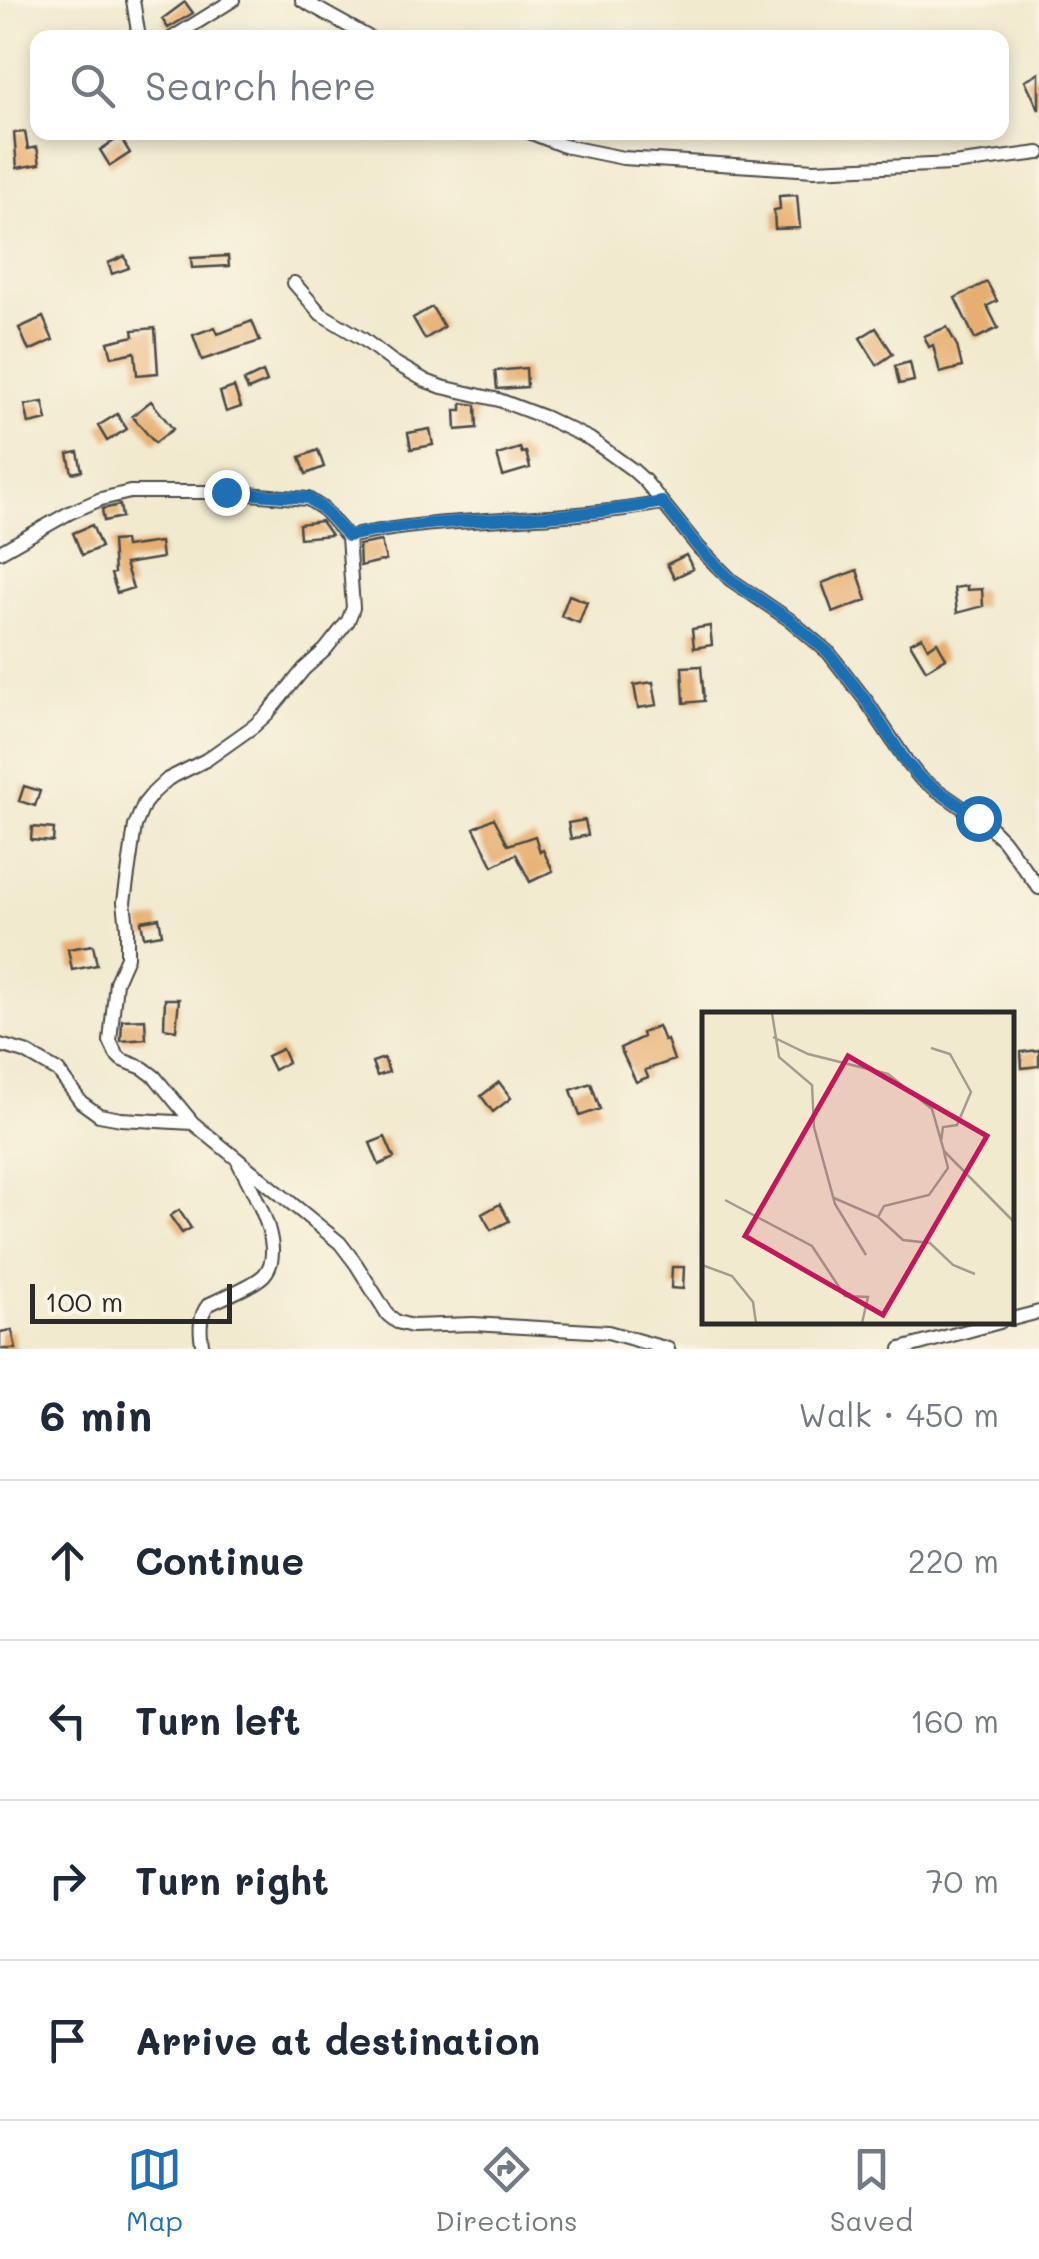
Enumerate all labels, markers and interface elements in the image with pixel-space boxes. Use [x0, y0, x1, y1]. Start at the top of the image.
search box [30, 30, 1009, 140]
icon: search [65, 58, 120, 113]
text: Search here [145, 60, 376, 110]
route end [204, 470, 250, 516]
route start [956, 796, 1002, 842]
inset map [702, 1012, 1014, 1324]
scale bar [30, 1279, 232, 1324]
text: 100 m [45, 1283, 123, 1319]
text: 6 min [40, 1387, 152, 1442]
text: Walk · 450 m [799, 1393, 999, 1435]
icon: ahead [40, 1533, 95, 1588]
text: Continue [135, 1535, 304, 1585]
text: 220 m [908, 1539, 999, 1581]
icon: left [40, 1693, 95, 1748]
text: Turn left [135, 1695, 301, 1745]
text: 160 m [910, 1699, 999, 1741]
icon: right [40, 1853, 95, 1908]
text: Turn right [135, 1855, 329, 1905]
text: 70 m [926, 1859, 999, 1901]
icon: arrive [40, 2013, 95, 2068]
text: Arrive at destination [135, 2015, 540, 2065]
tab: Map [126, 2142, 183, 2238]
tab: Directions [435, 2142, 578, 2238]
tab: Saved [830, 2142, 913, 2238]

